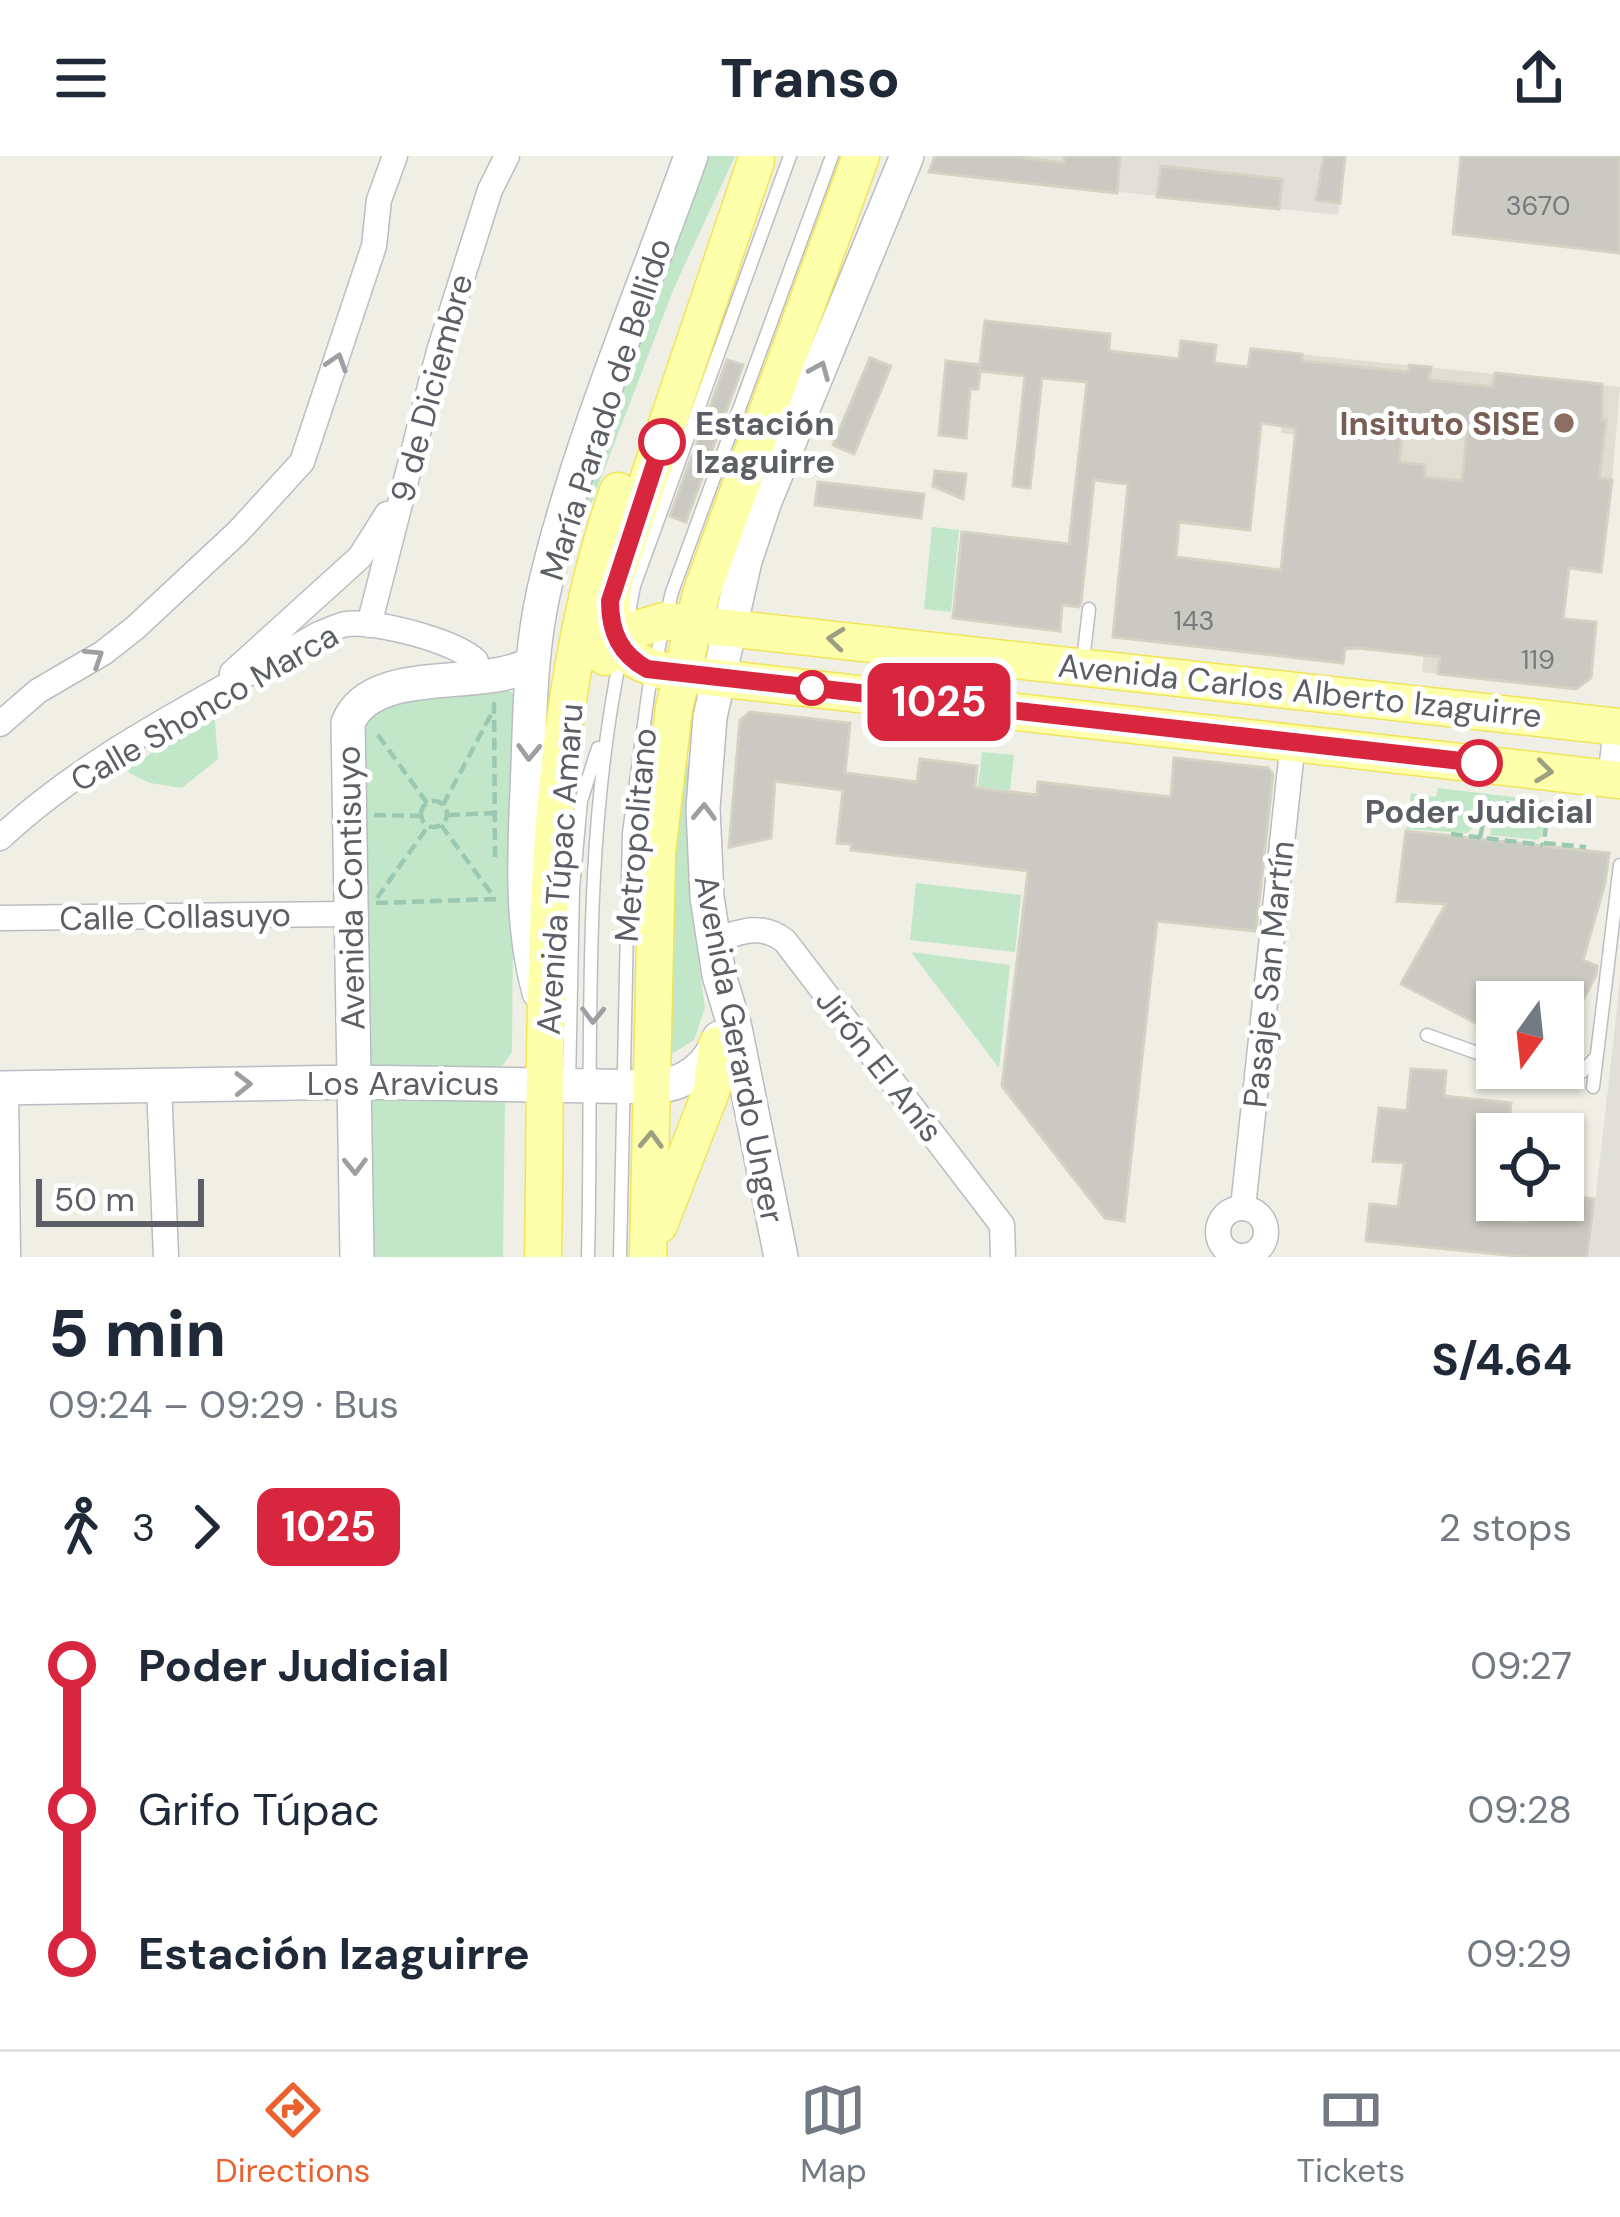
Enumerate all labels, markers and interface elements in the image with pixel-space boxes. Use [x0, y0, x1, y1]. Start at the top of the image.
text: Transo [720, 43, 900, 114]
icon: menu [48, 45, 114, 111]
icon: share [1506, 45, 1572, 111]
house number: 3670 [1506, 188, 1570, 223]
street label: María Parado de Bellido [530, 233, 681, 586]
street label: 9 de Diciembre [380, 269, 483, 507]
one-way arrow [322, 353, 347, 374]
one-way arrow [806, 361, 830, 383]
place label: Estación Izaguirre [695, 402, 835, 483]
place label: Insituto SISE [1340, 402, 1540, 445]
marker: Insituto SISE [1551, 410, 1577, 436]
marker: Estación Izaguirre [640, 420, 684, 464]
house number: 143 [1174, 603, 1214, 638]
street label: Calle Shonco Marca [63, 613, 346, 802]
one-way arrow [826, 627, 845, 652]
house number: 119 [1521, 642, 1555, 677]
street label: Avenida Carlos Alberto Izaguirre [1056, 644, 1544, 737]
one-way arrow [82, 649, 104, 671]
line badge: 1025 [855, 663, 1023, 741]
unlabelled marker [796, 672, 828, 704]
text: 1025 [891, 674, 987, 729]
street label: Avenida Túpac Amaru [526, 702, 593, 1036]
street label: Metropolitano [605, 726, 666, 944]
marker: Poder Judicial [1457, 741, 1501, 785]
one-way arrow [516, 743, 542, 762]
street label: Avenida Contisuyo [327, 745, 374, 1031]
one-way arrow [1534, 757, 1554, 783]
place label: Poder Judicial [1365, 790, 1593, 833]
one-way arrow [690, 802, 716, 821]
street label: Pasaje San Martín [1233, 838, 1304, 1110]
street label: Avenida Gerardo Unger [685, 871, 794, 1227]
street label: Calle Collasuyo [59, 893, 291, 940]
street label: Jirón El Anís [806, 980, 953, 1151]
north arrow [1476, 981, 1584, 1089]
map controls [1476, 981, 1584, 1221]
one-way arrow [580, 1007, 606, 1025]
street label: Los Aravicus [307, 1062, 499, 1105]
one-way arrow [234, 1071, 253, 1097]
button: locate [1476, 1113, 1584, 1221]
one-way arrow [638, 1130, 664, 1149]
one-way arrow [341, 1157, 367, 1176]
scale bar [36, 1173, 204, 1226]
text: 50 m [54, 1178, 135, 1221]
text: 5 min [48, 1291, 226, 1376]
text: S/4.64 [1431, 1330, 1572, 1389]
text: 09:24 – 09:29 · Bus [48, 1379, 399, 1430]
icon: walk [48, 1494, 114, 1560]
icon: forward [173, 1494, 239, 1560]
text: 1025 [281, 1499, 376, 1554]
text: 3 [132, 1502, 155, 1553]
text: 2 stops [1439, 1502, 1572, 1553]
text: Poder Judicial [138, 1636, 449, 1695]
text: 09:27 [1470, 1640, 1572, 1691]
text: Grifo Túpac [138, 1780, 380, 1839]
text: 09:28 [1467, 1784, 1572, 1835]
text: Estación Izaguirre [138, 1924, 530, 1983]
text: 09:29 [1466, 1928, 1572, 1979]
tab: Directions [215, 2077, 370, 2192]
tab: Map [800, 2077, 867, 2192]
tab: Tickets [1297, 2077, 1405, 2192]

